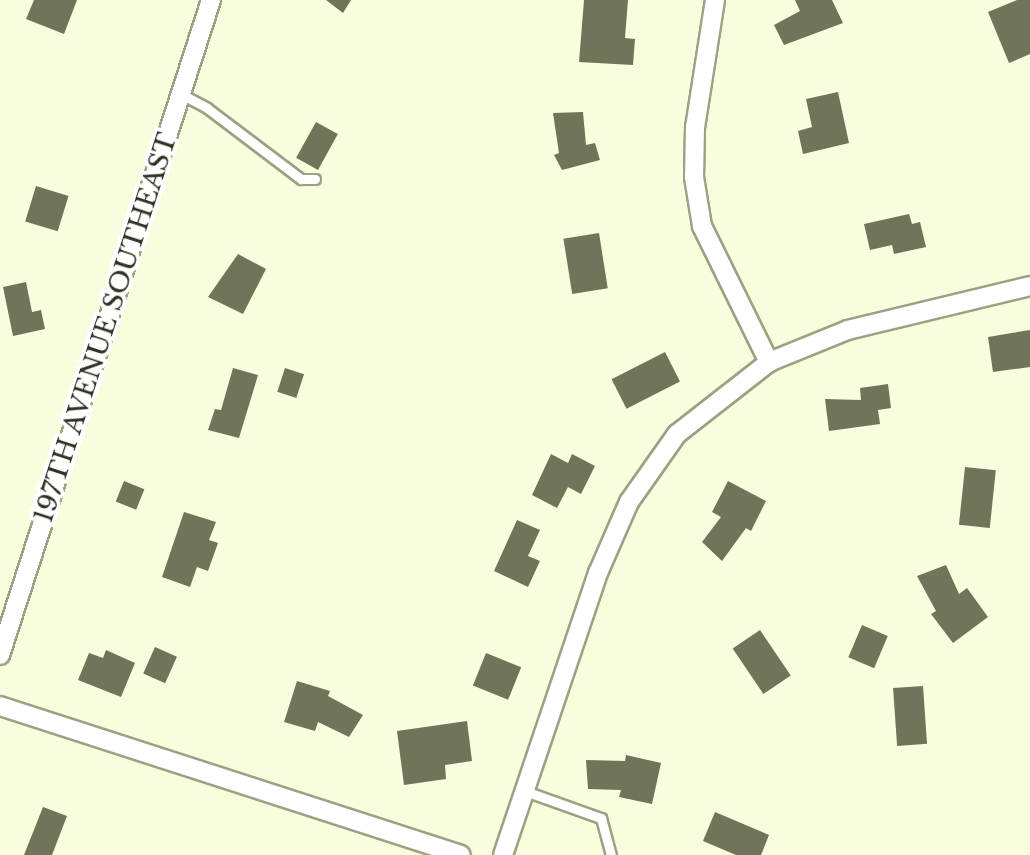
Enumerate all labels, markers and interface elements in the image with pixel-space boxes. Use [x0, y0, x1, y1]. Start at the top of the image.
street label: 197TH AVENUE SOUTHEAST [28, 129, 184, 527]

